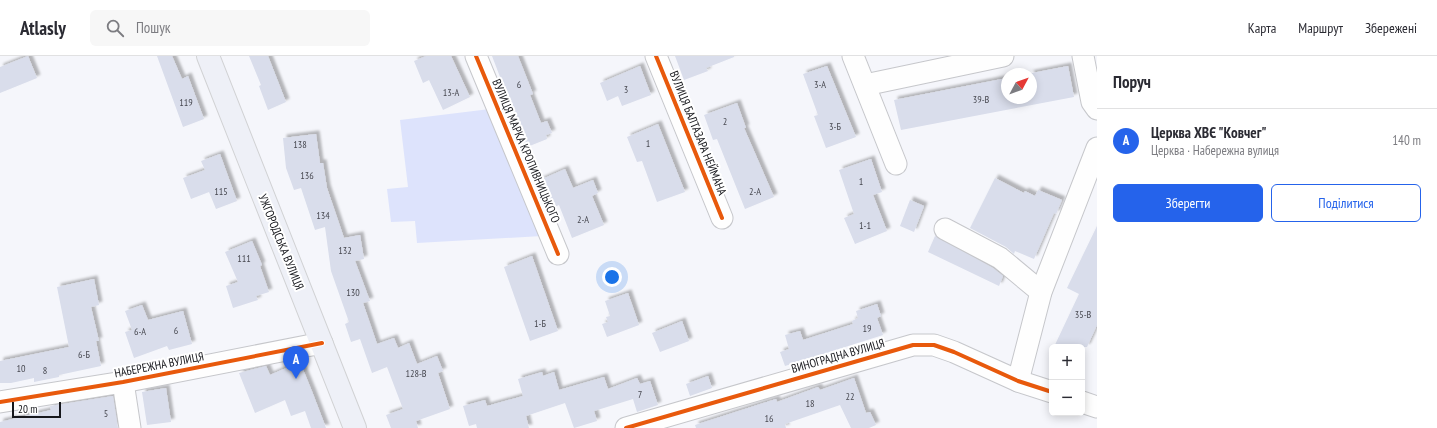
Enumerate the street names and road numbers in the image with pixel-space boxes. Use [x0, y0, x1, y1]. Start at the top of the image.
street label: ВУЛИЦЯ БАЛТАЗАРА НЕЙМАНА [667, 69, 730, 197]
street label: ВУЛИЦЯ МАРКА КРОПИВНИЦЬКОГО [489, 77, 564, 225]
street label: УЖГОРОДСЬКА ВУЛИЦЯ [255, 192, 307, 292]
street label: ВИНОГРАДНА ВУЛИЦЯ [790, 335, 886, 376]
street label: НАБЕРЕЖНА ВУЛИЦЯ [113, 348, 205, 381]

